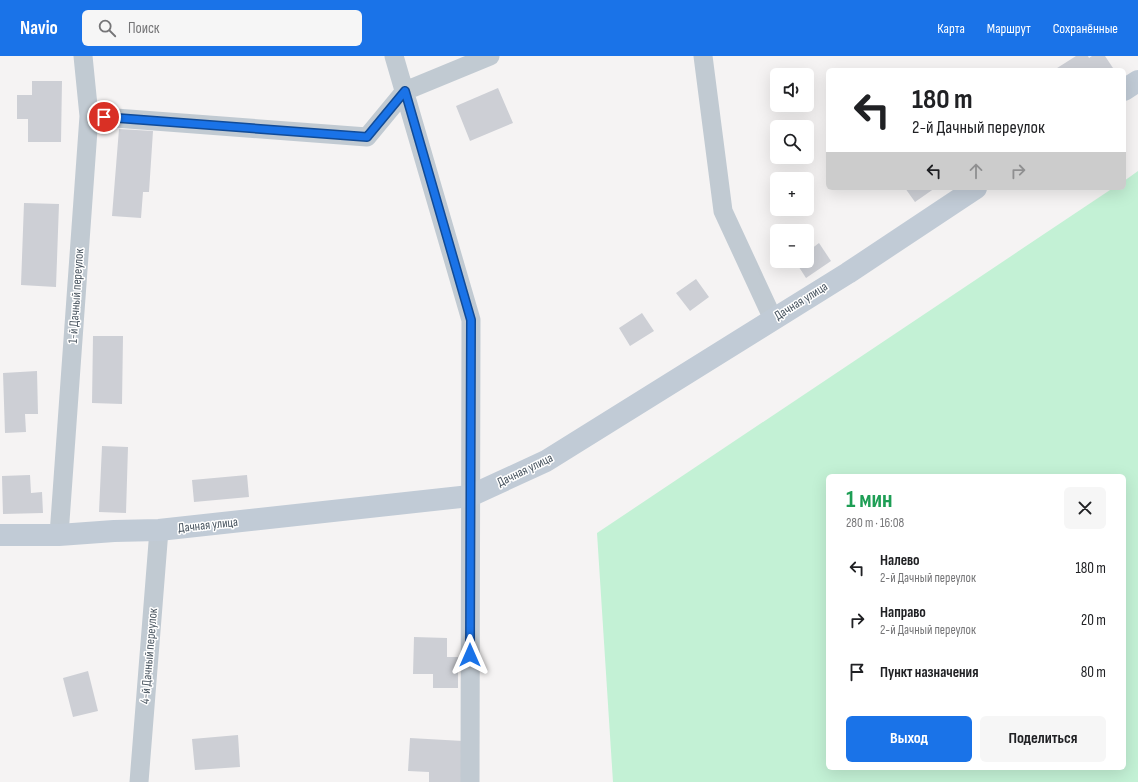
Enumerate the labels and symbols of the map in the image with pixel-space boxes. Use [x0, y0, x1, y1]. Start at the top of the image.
pin [87, 100, 121, 134]
street label: 1-й Дачный переулок [65, 248, 87, 344]
street label: Дачная улица [771, 278, 831, 324]
street label: Дачная улица [495, 450, 555, 490]
street label: Дачная улица [177, 514, 239, 536]
street label: 4-й Дачный переулок [137, 607, 161, 704]
position arrow [449, 634, 491, 676]

